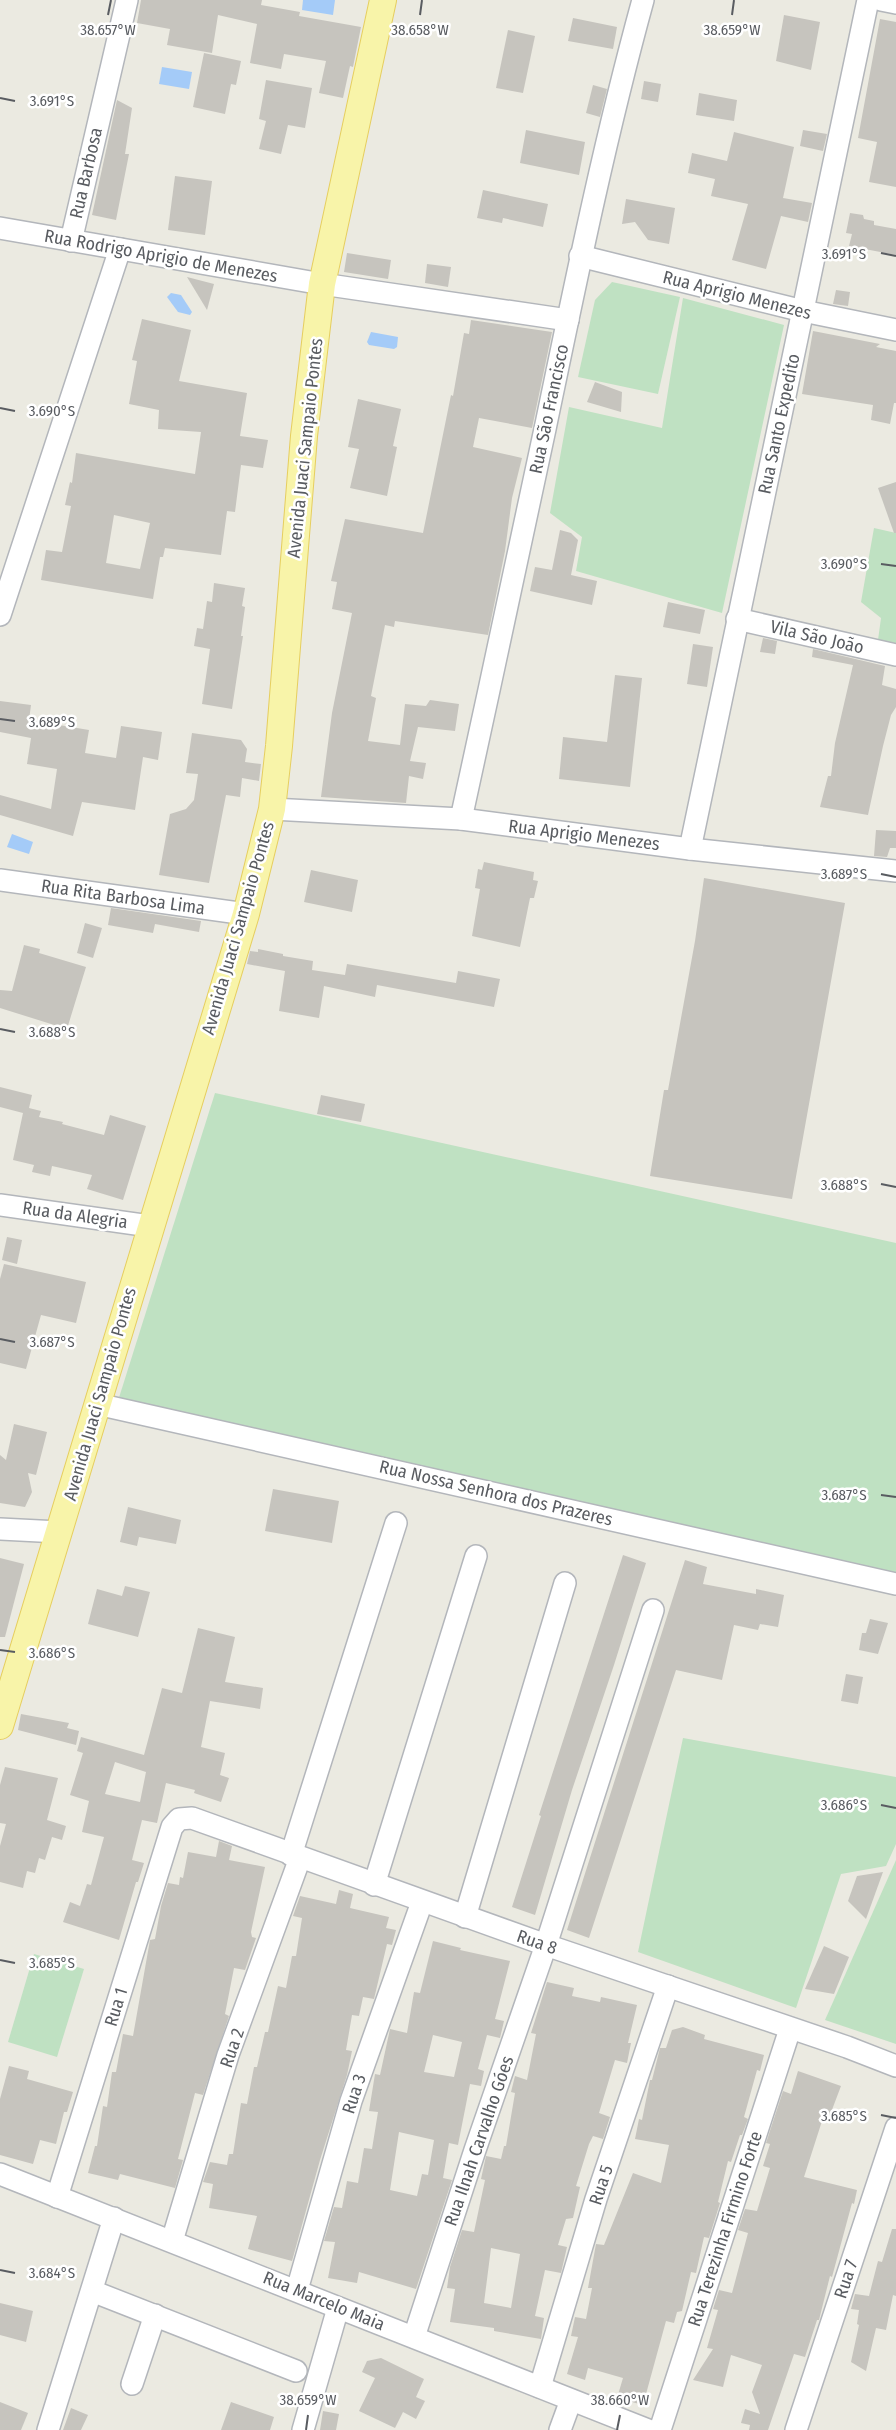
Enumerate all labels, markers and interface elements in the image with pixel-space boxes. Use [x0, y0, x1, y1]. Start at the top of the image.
text: 38.657°W [80, 21, 136, 39]
text: 38.658°W [391, 21, 449, 39]
text: 38.659°W [704, 21, 760, 39]
text: 3.691°S [30, 92, 74, 110]
street label: Rua Barbosa [65, 125, 107, 221]
street label: Rua Rodrigo Aprigio de Menezes [43, 225, 280, 287]
text: 3.691°S [822, 245, 866, 263]
street label: Rua Aprigio Menezes [660, 266, 814, 324]
street label: Avenida Juaci Sampaio Pontes [283, 337, 328, 559]
street label: Rua São Francisco [525, 342, 573, 476]
street label: Rua Santo Expedito [753, 352, 805, 496]
text: 3.690°S [29, 402, 75, 420]
text: 3.690°S [821, 555, 867, 573]
street label: Vila São João [768, 616, 866, 658]
text: 3.689°S [29, 713, 75, 731]
street label: Rua Aprigio Menezes [507, 815, 661, 855]
street label: Avenida Juaci Sampaio Pontes [197, 819, 279, 1037]
text: 3.689°S [821, 865, 867, 883]
street label: Rua Rita Barbosa Lima [40, 875, 207, 919]
text: 3.688°S [29, 1023, 75, 1041]
text: 3.688°S [821, 1176, 867, 1194]
street label: Rua da Alegria [21, 1197, 129, 1233]
street label: Avenida Juaci Sampaio Pontes [59, 1285, 141, 1503]
text: 3.687°S [29, 1333, 75, 1351]
street label: Rua Nossa Senhora dos Prazeres [377, 1455, 615, 1531]
text: 3.687°S [821, 1486, 867, 1504]
text: 3.686°S [29, 1644, 75, 1662]
text: 3.686°S [821, 1796, 867, 1814]
street label: Rua 8 [514, 1925, 560, 1959]
text: 3.685°S [29, 1954, 75, 1972]
street label: Rua 1 [100, 1985, 132, 2029]
street label: Rua 2 [215, 2025, 249, 2071]
street label: Rua Ilnah Carvalho Góes [440, 2053, 519, 2229]
street label: Rua 3 [337, 2071, 371, 2117]
text: 3.685°S [821, 2107, 867, 2125]
street label: Rua Terezinha Firmino Forte [683, 2129, 767, 2329]
street label: Rua 5 [584, 2162, 618, 2208]
street label: Rua 7 [829, 2257, 863, 2301]
text: 3.684°S [29, 2264, 75, 2282]
street label: Rua Marcelo Maia [260, 2267, 388, 2335]
text: 38.659°W [280, 2391, 336, 2409]
text: 38.660°W [591, 2391, 649, 2409]

